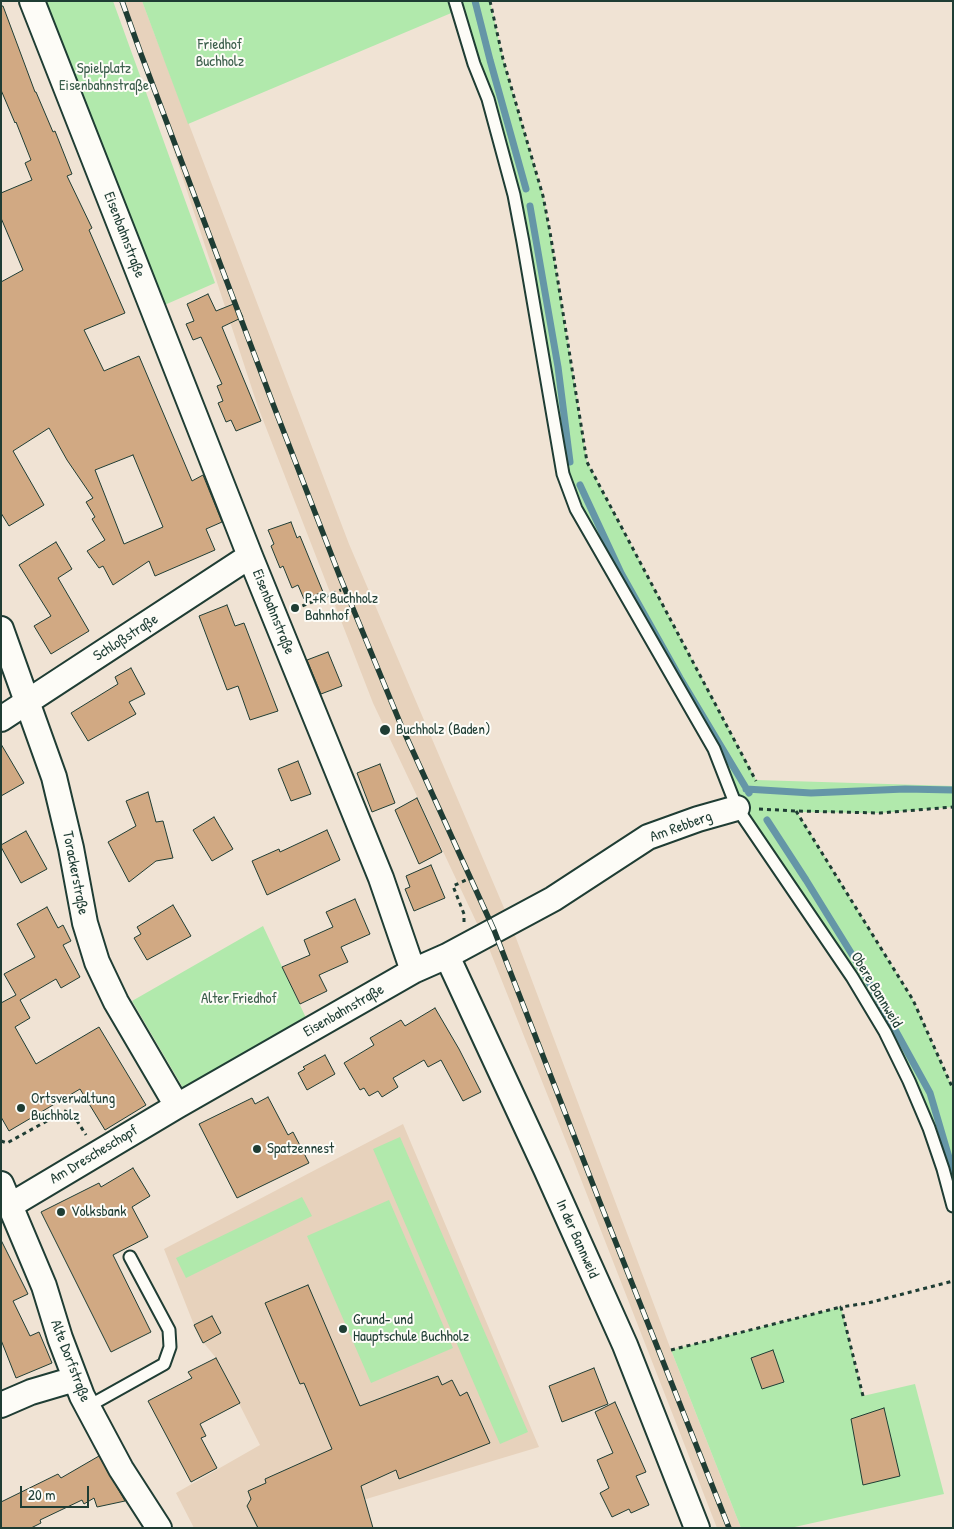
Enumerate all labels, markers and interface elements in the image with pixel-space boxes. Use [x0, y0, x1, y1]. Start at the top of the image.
park label: Friedhof Buchholz [196, 36, 244, 71]
park label: Spielplatz Eisenbahnstraße [59, 60, 149, 95]
street label: Eisenbahnstraße [99, 190, 149, 280]
street label: Eisenbahnstraße [248, 567, 298, 657]
place label: P+R Buchholz Bahnhof [305, 590, 378, 625]
marker: P+R Buchholz Bahnhof [289, 602, 301, 614]
street label: Schloßstraße [90, 610, 162, 666]
place label: Buchholz (Baden) [396, 721, 490, 739]
marker: Buchholz (Baden) [378, 723, 392, 737]
street label: Am Rebberg [648, 808, 714, 846]
street label: Torackerstraße [58, 830, 92, 916]
street label: Obere Bannweid [846, 949, 906, 1031]
street label: Eisenbahnstraße [300, 981, 388, 1041]
park label: Alter Friedhof [201, 990, 277, 1008]
place label: Ortsverwaltung Buchholz [31, 1090, 115, 1125]
marker: Ortsverwaltung Buchholz [15, 1102, 27, 1114]
street label: Am Drescheschopf [47, 1122, 141, 1188]
place label: Spatzennest [267, 1140, 334, 1158]
marker: Spatzennest [251, 1143, 263, 1155]
street label: In der Bannweid [552, 1197, 602, 1281]
place label: Volksbank [71, 1203, 127, 1221]
marker: Volksbank [55, 1206, 67, 1218]
place label: Grund- und Hauptschule Buchholz [353, 1311, 469, 1346]
street label: Alte Dorfstraße [46, 1317, 94, 1405]
marker: Grund- und Hauptschule Buchholz [337, 1323, 349, 1335]
scale bar [22, 1476, 91, 1508]
text: 20 m [28, 1484, 55, 1505]

